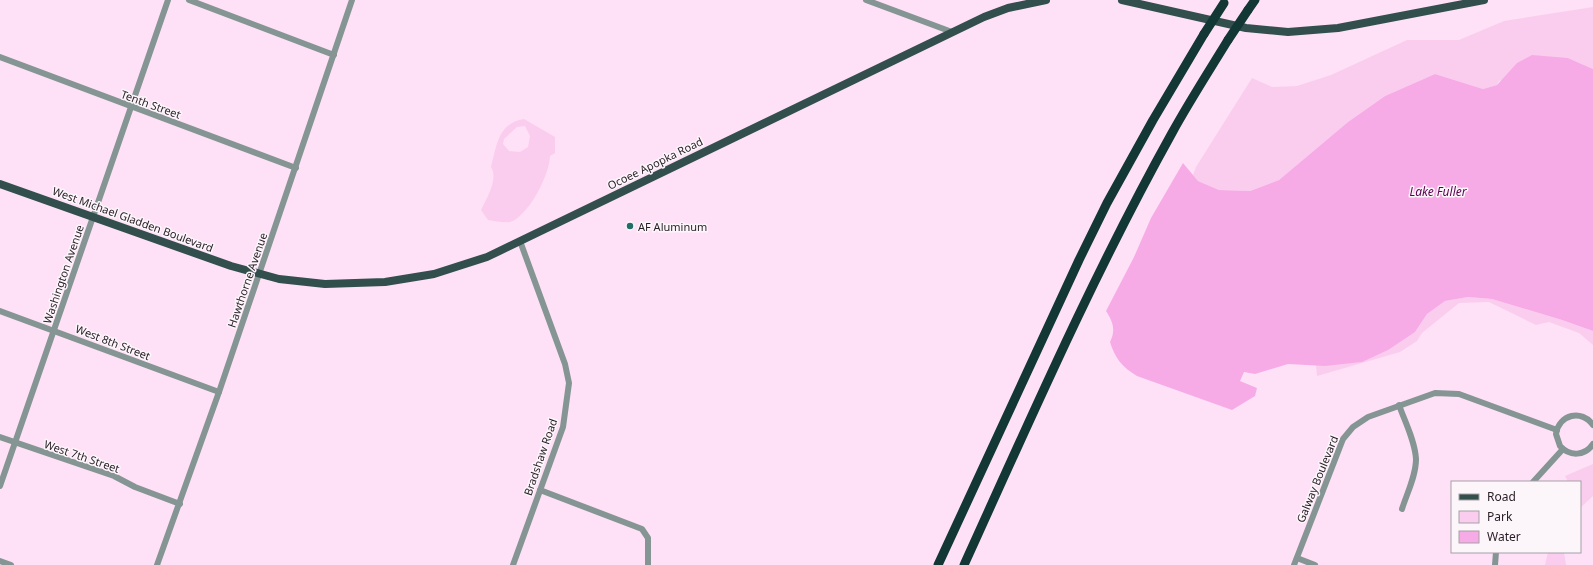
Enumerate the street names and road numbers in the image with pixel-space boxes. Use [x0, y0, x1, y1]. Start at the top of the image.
street label: Tenth Street [119, 86, 183, 122]
street label: Ocoee Apopka Road [605, 133, 705, 193]
street label: West Michael Gladden Boulevard [51, 183, 215, 255]
street label: Washington Avenue [39, 223, 87, 325]
street label: Hawthorne Avenue [224, 231, 270, 329]
street label: West 8th Street [73, 321, 153, 363]
street label: Bradshaw Road [520, 416, 560, 498]
street label: Galway Boulevard [1293, 433, 1341, 525]
street label: West 7th Street [42, 436, 122, 476]

